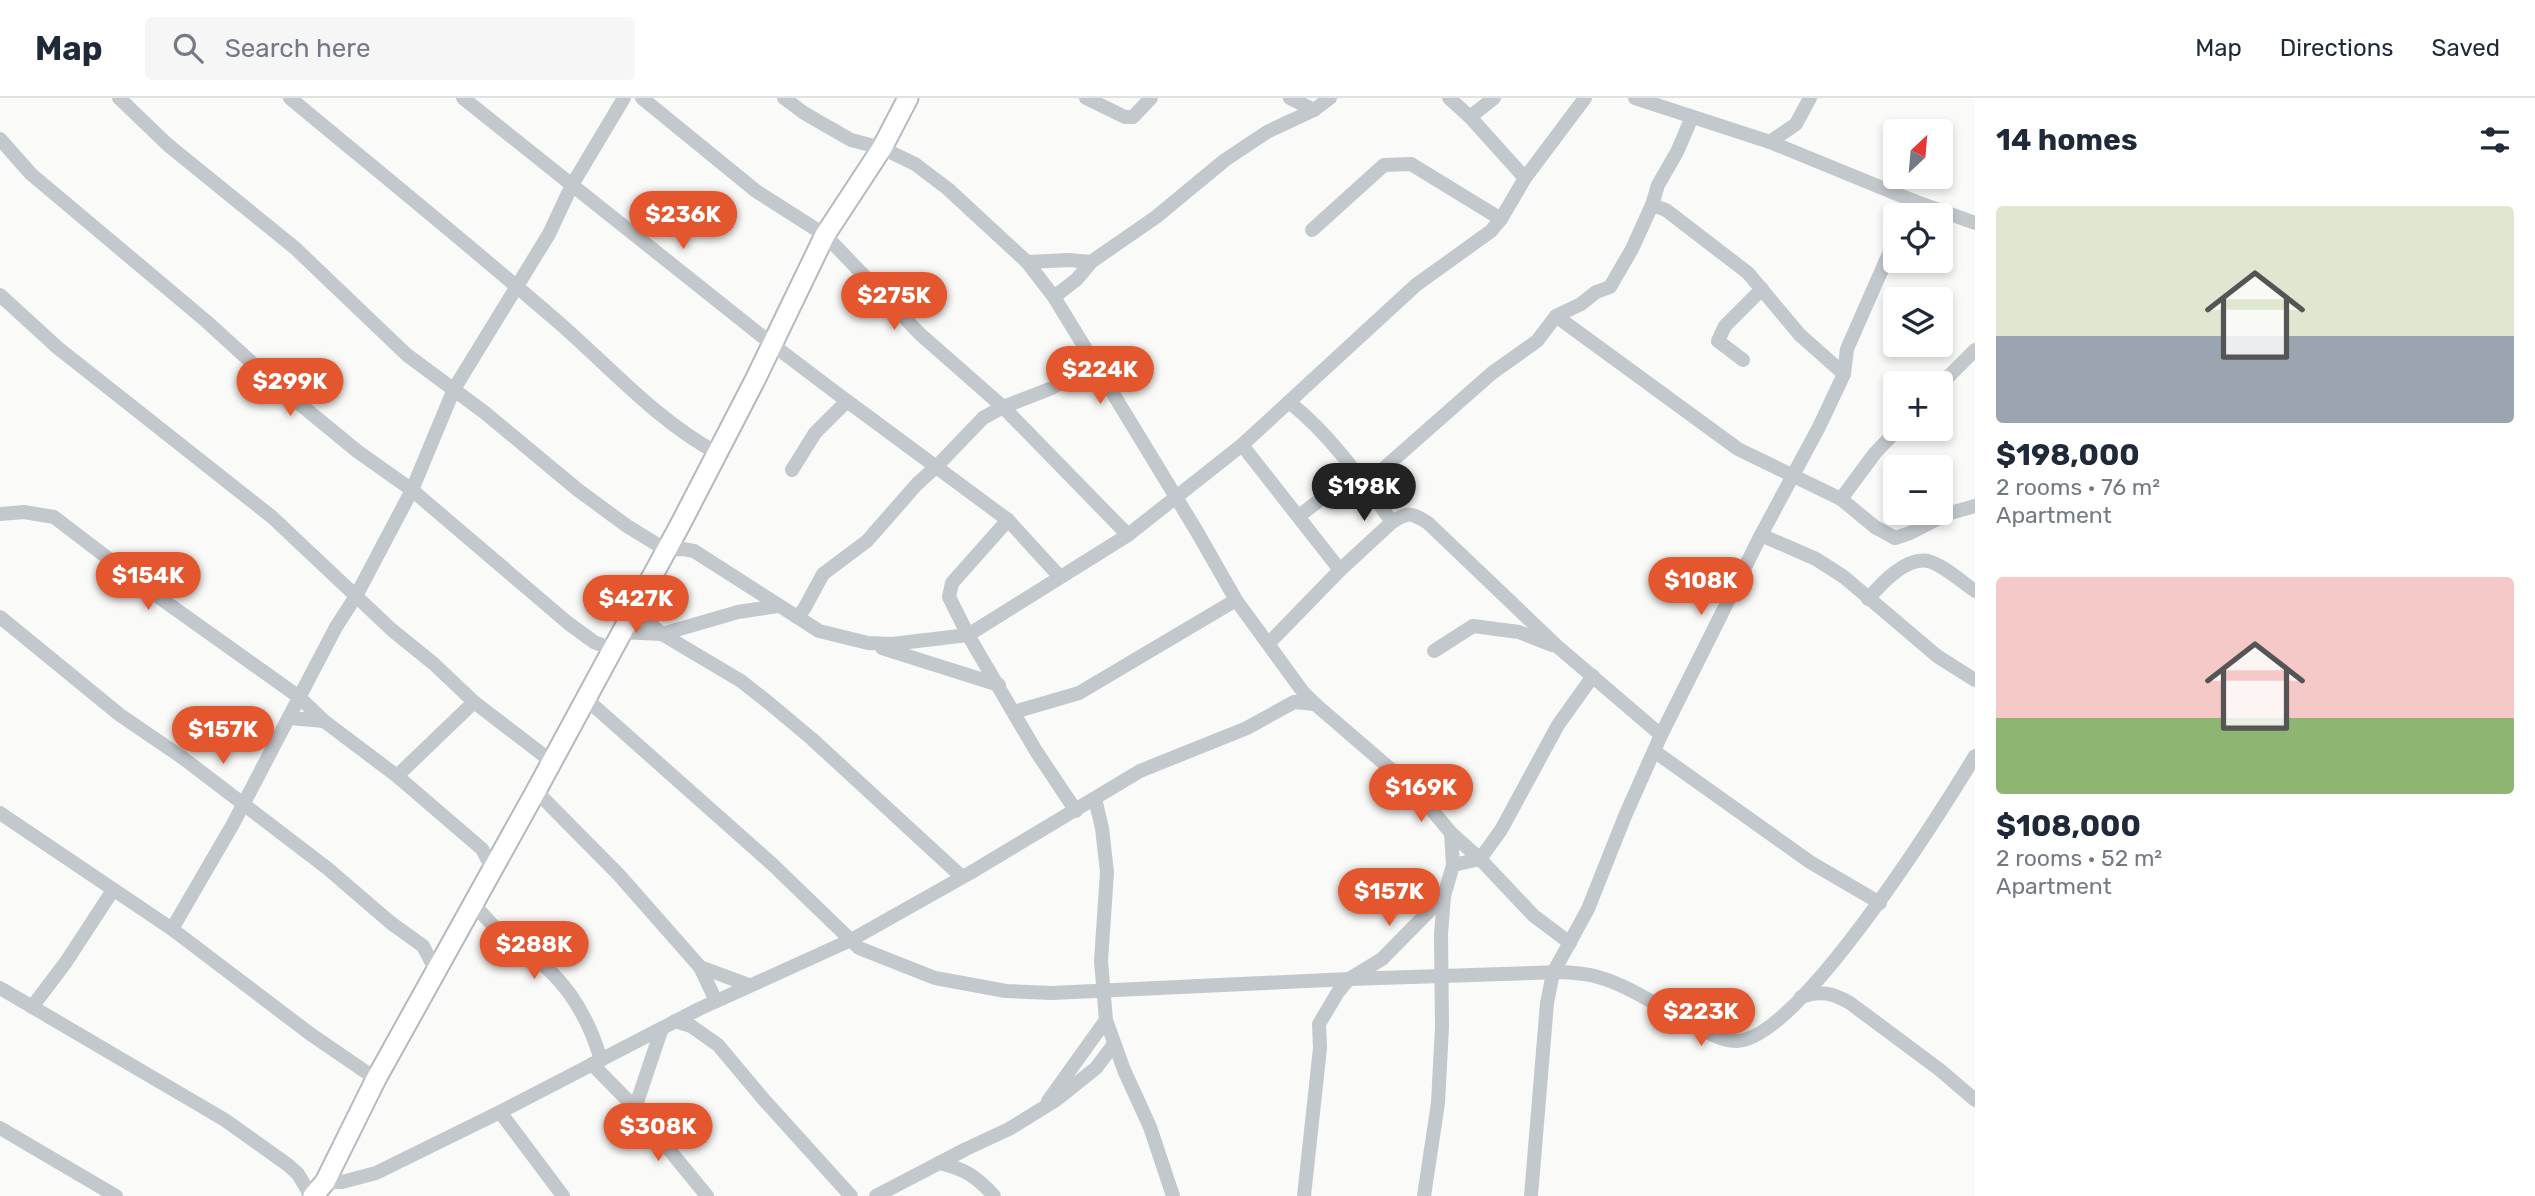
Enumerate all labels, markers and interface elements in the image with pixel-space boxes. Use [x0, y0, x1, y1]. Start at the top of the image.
search box [145, 17, 635, 80]
text: Map [35, 29, 103, 68]
icon: search [169, 29, 207, 67]
text: Search here [225, 33, 370, 64]
text: Map [2195, 34, 2242, 62]
text: Directions [2280, 34, 2393, 62]
text: Saved [2431, 34, 2500, 62]
north arrow [1883, 119, 1953, 189]
map controls [1883, 119, 1953, 525]
icon: filters [2476, 121, 2514, 159]
text: 14 homes [1996, 122, 2138, 158]
pin: $236K [634, 192, 732, 251]
text: $236K [645, 200, 721, 228]
button: locate [1883, 203, 1953, 273]
icon: home [2192, 252, 2318, 378]
pin: $275K [845, 272, 943, 332]
text: $275K [857, 281, 931, 309]
button: layers [1883, 287, 1953, 357]
pin: $224K [1051, 346, 1149, 406]
text: $224K [1062, 355, 1138, 383]
pin: $299K [241, 358, 339, 418]
text: $299K [252, 367, 328, 395]
button: + [1883, 371, 1953, 441]
text: $198,000 [1996, 437, 2140, 473]
button: − [1883, 455, 1953, 525]
pin: $198K [1315, 464, 1413, 523]
text: $198K [1328, 472, 1400, 500]
text: 2 rooms · 76 m² [1996, 473, 2160, 501]
text: Apartment [1996, 501, 2112, 529]
pin: $154K [99, 552, 197, 612]
pin: $108K [1652, 558, 1750, 617]
text: $154K [112, 561, 184, 589]
text: $108K [1664, 566, 1738, 594]
pin: $427K [587, 575, 685, 635]
text: $427K [599, 584, 673, 612]
icon: home [2192, 623, 2318, 749]
pin: $157K [174, 706, 272, 766]
text: $157K [188, 715, 258, 743]
pin: $169K [1372, 764, 1470, 824]
text: $169K [1385, 773, 1457, 801]
text: $108,000 [1996, 808, 2141, 844]
text: 2 rooms · 52 m² [1996, 844, 2162, 872]
pin: $157K [1340, 868, 1438, 928]
text: Apartment [1996, 872, 2112, 900]
text: $157K [1354, 877, 1424, 905]
pin: $288K [485, 922, 583, 981]
text: $288K [496, 930, 572, 958]
pin: $223K [1652, 988, 1750, 1048]
text: $223K [1663, 997, 1739, 1025]
pin: $308K [609, 1104, 707, 1163]
text: $308K [620, 1112, 696, 1140]

